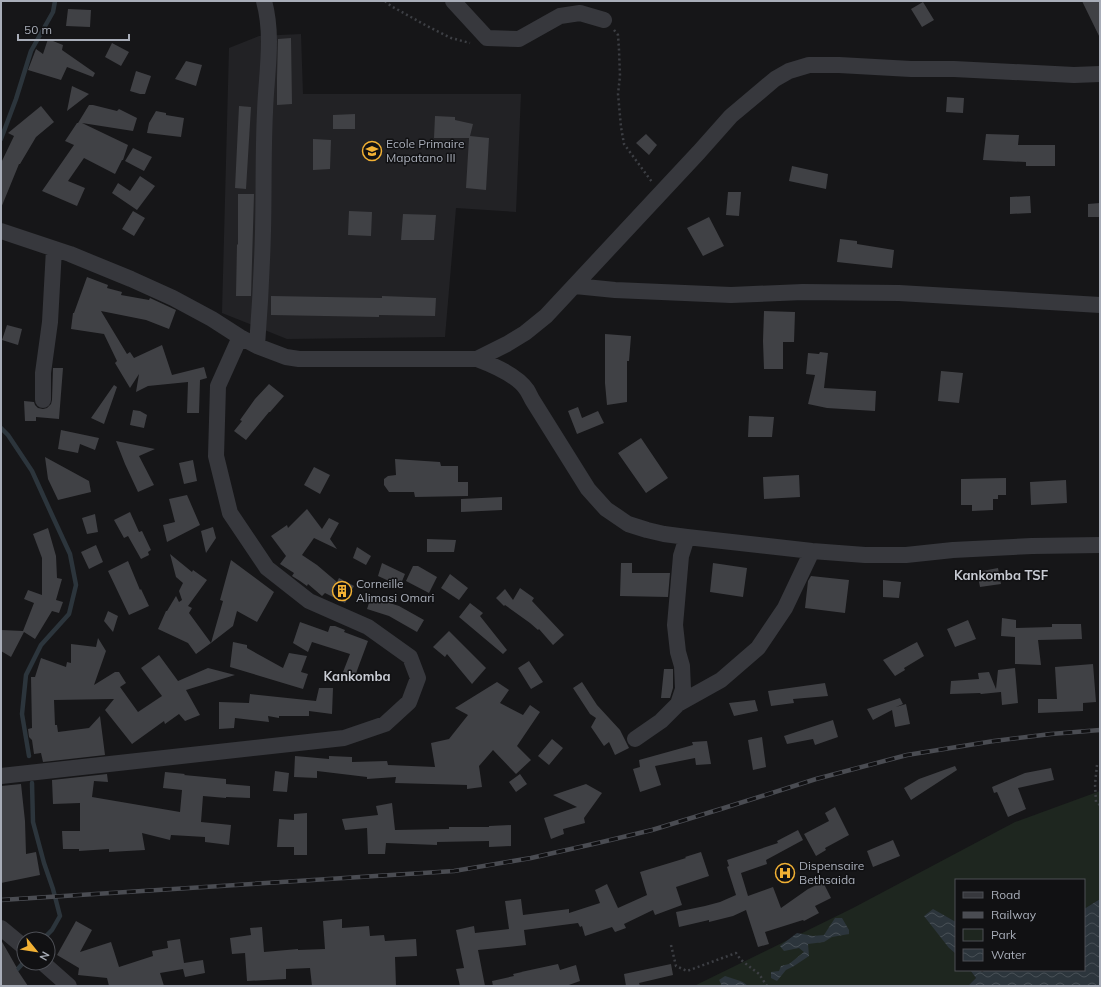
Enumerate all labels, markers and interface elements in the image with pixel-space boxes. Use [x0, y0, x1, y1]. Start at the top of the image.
scale bar [18, 16, 129, 42]
text: 50 m [24, 22, 52, 37]
place label: Ecole Primaire Mapatano III [386, 136, 465, 165]
school or university icon: Ecole Primaire Mapatano III [361, 140, 383, 162]
district label: Kankomba TSF [954, 567, 1049, 583]
place label: Corneille Alimasi Omari [356, 576, 435, 605]
building icon: Corneille Alimasi Omari [331, 580, 353, 602]
district label: Kankomba [323, 668, 391, 684]
place label: Dispensaire Bethsaida [799, 858, 864, 887]
hospital icon: Dispensaire Bethsaida [774, 862, 796, 884]
legend [955, 879, 1085, 971]
text: Road [991, 887, 1020, 902]
text: Railway [991, 907, 1037, 922]
text: Park [991, 927, 1017, 942]
north arrow [16, 931, 56, 971]
text: Water [991, 947, 1027, 962]
text: N [37, 949, 53, 963]

